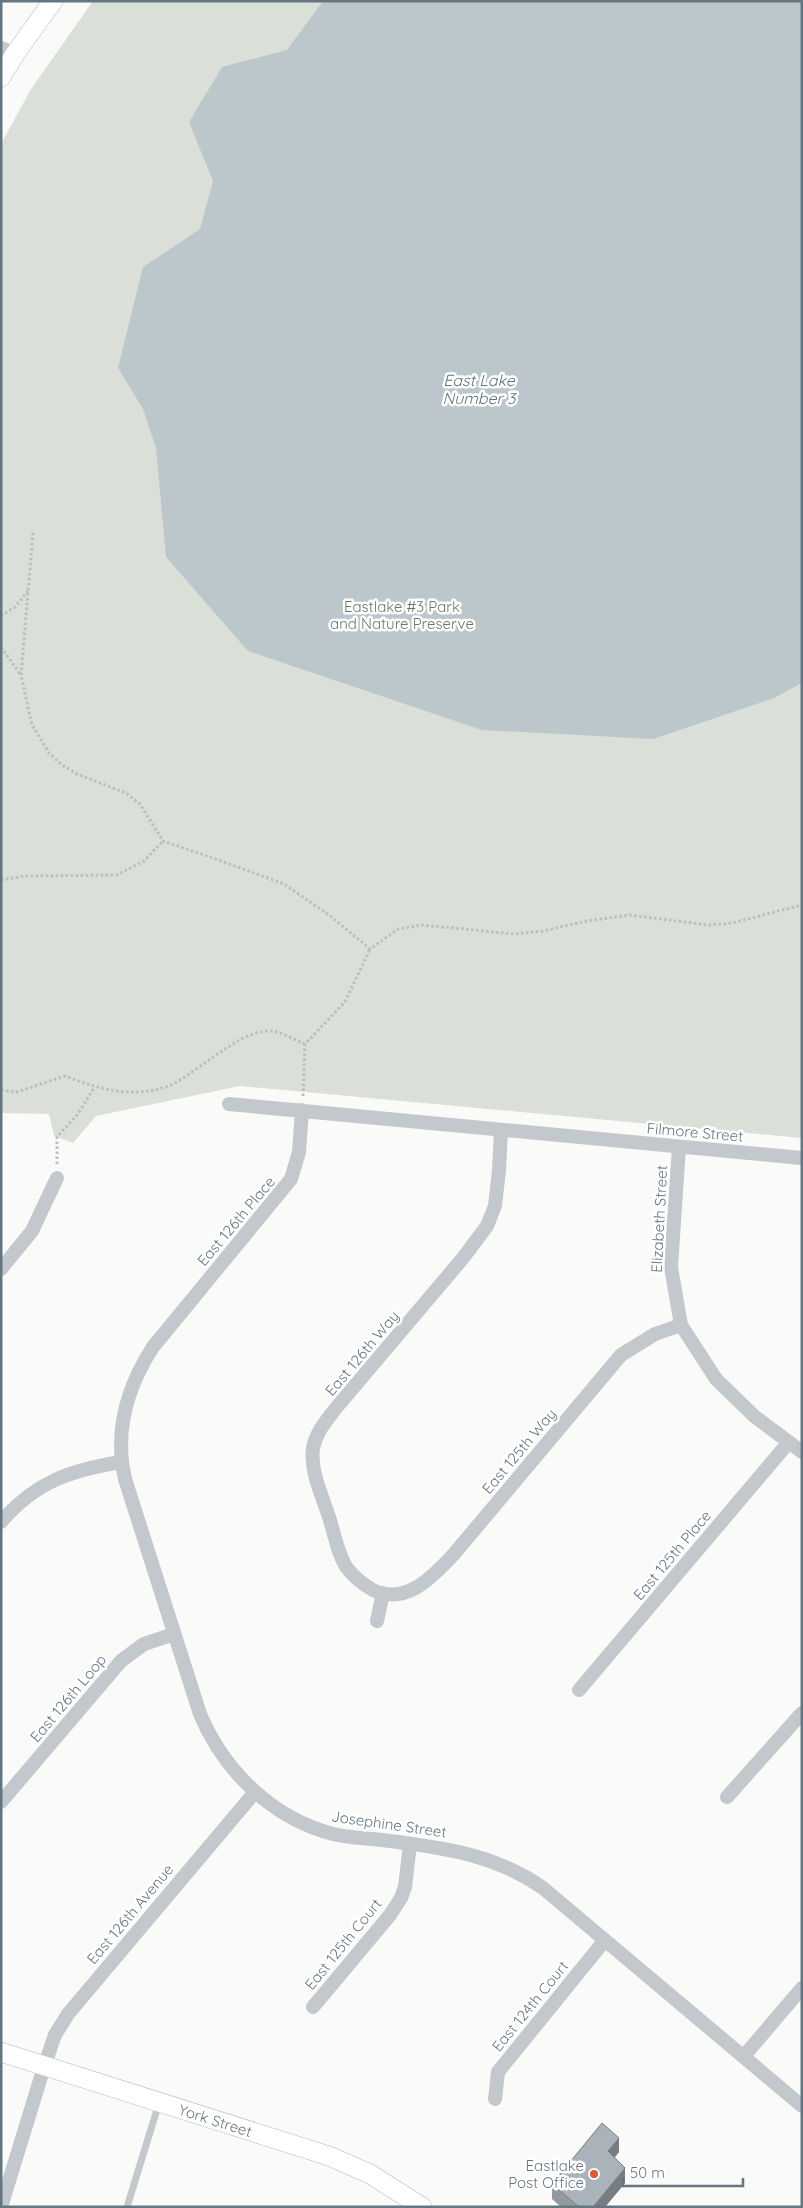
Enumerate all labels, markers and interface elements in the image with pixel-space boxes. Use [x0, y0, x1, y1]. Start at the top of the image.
water label: East Lake Number 3 [443, 370, 517, 408]
park label: Eastlake #3 Park and Nature Preserve [330, 597, 474, 633]
street label: Filmore Street [646, 1118, 744, 1146]
street label: Elizabeth Street [647, 1165, 671, 1273]
street label: East 126th Place [193, 1172, 279, 1270]
street label: East 126th Way [321, 1307, 403, 1399]
street label: East 125th Way [478, 1404, 560, 1498]
street label: East 125th Place [629, 1506, 715, 1604]
street label: East 126th Loop [26, 1650, 110, 1746]
street label: Josephine Street [330, 1807, 448, 1841]
street label: East 126th Avenue [83, 1860, 177, 1968]
street label: East 125th Court [300, 1895, 386, 1993]
street label: East 124th Court [488, 1957, 572, 2055]
street label: York Street [176, 2099, 254, 2141]
place label: Eastlake Post Office [508, 2156, 584, 2192]
scale bar [623, 2156, 743, 2188]
text: 50 m [630, 2163, 665, 2182]
marker: Eastlake Post Office [588, 2168, 600, 2180]

